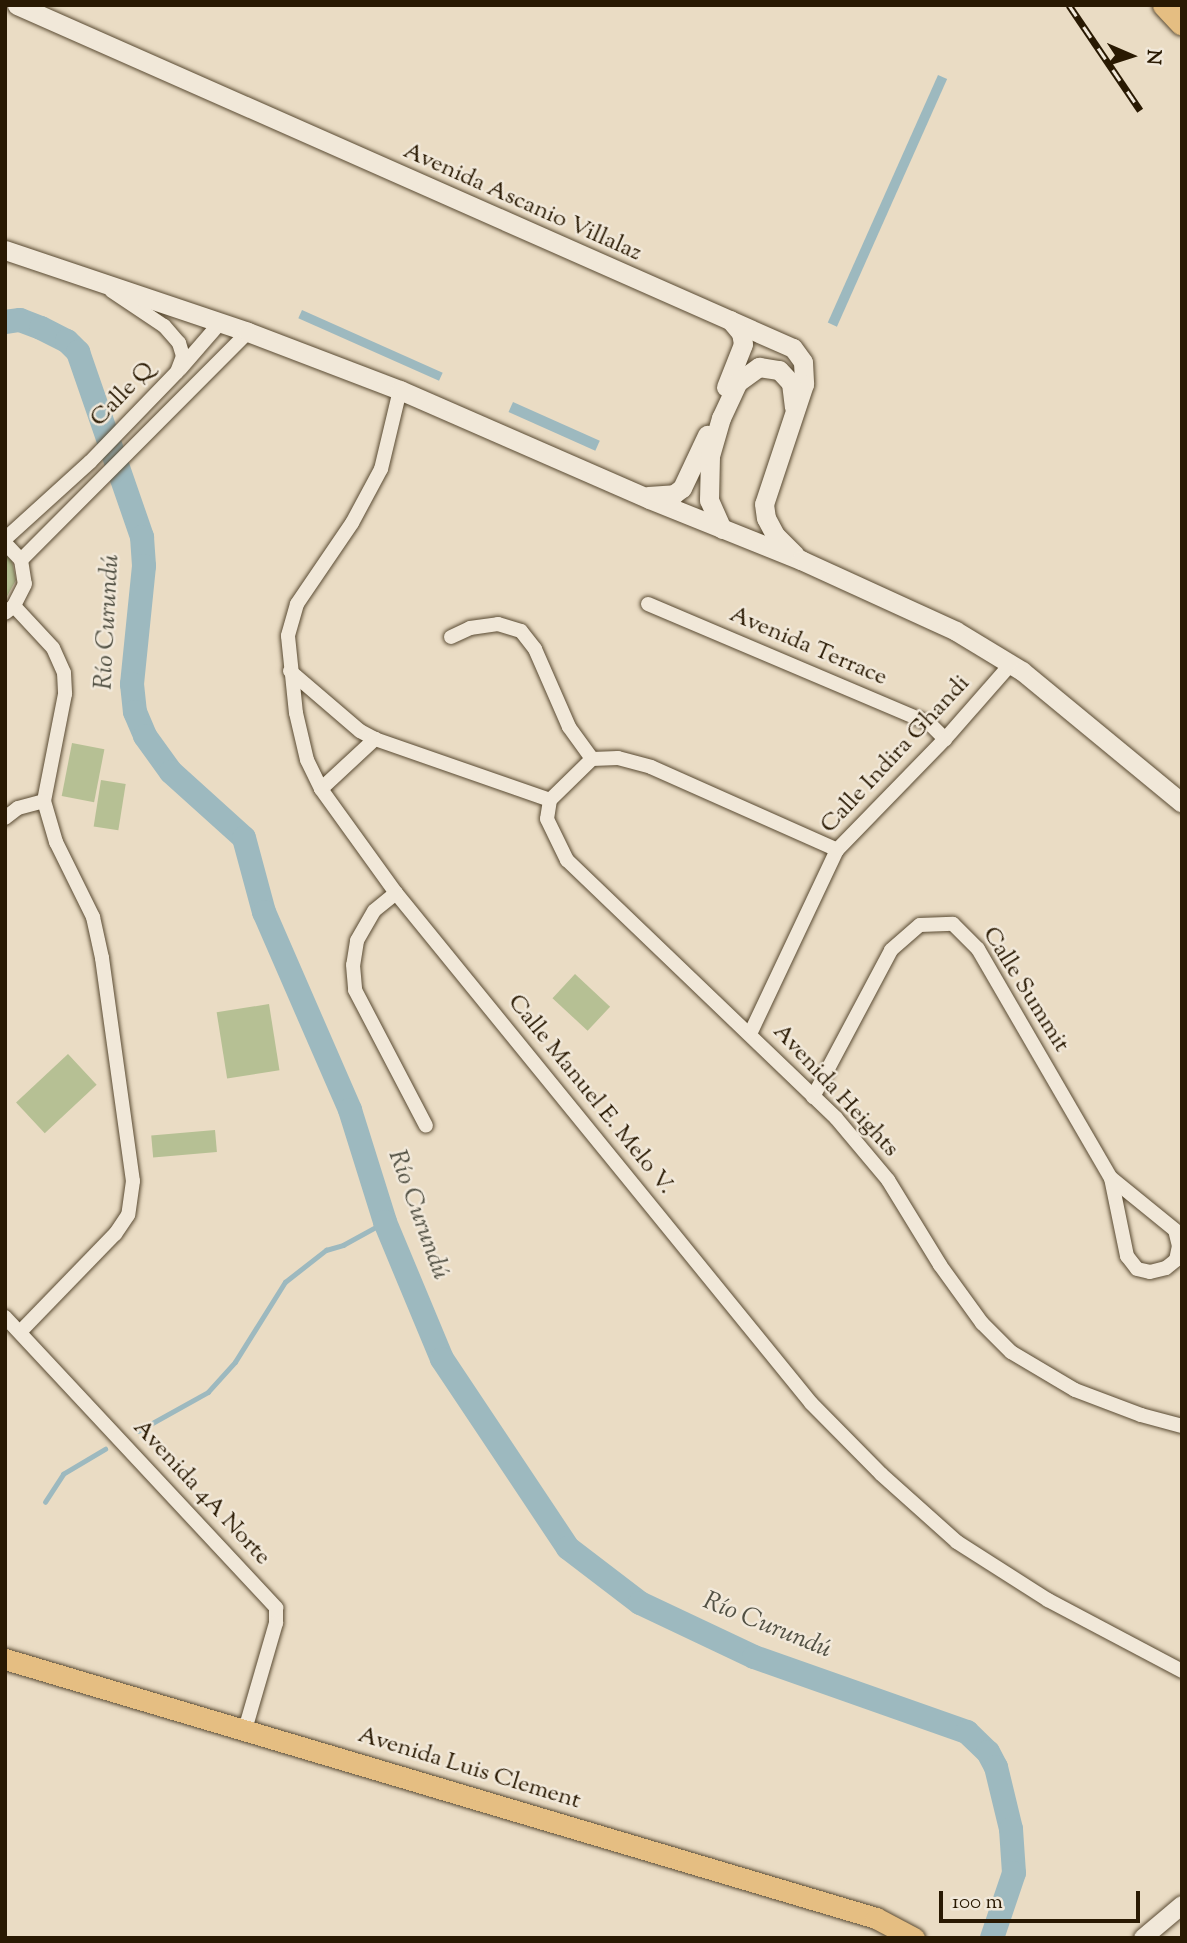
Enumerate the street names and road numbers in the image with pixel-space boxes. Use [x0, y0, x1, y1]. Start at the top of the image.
street label: Avenida Ascanio Villalaz [398, 137, 646, 269]
street label: Calle Q [85, 356, 161, 434]
street label: Avenida Terrace [725, 601, 891, 693]
street label: Calle Indira Ghandi [815, 670, 977, 840]
street label: Calle Summit [975, 922, 1075, 1058]
street label: Calle Manuel E. Melo V. [501, 989, 679, 1201]
street label: Avenida Heights [766, 1018, 904, 1164]
street label: Avenida 4A Norte [126, 1414, 276, 1572]
street label: Avenida Luis Clement [354, 1721, 584, 1817]

